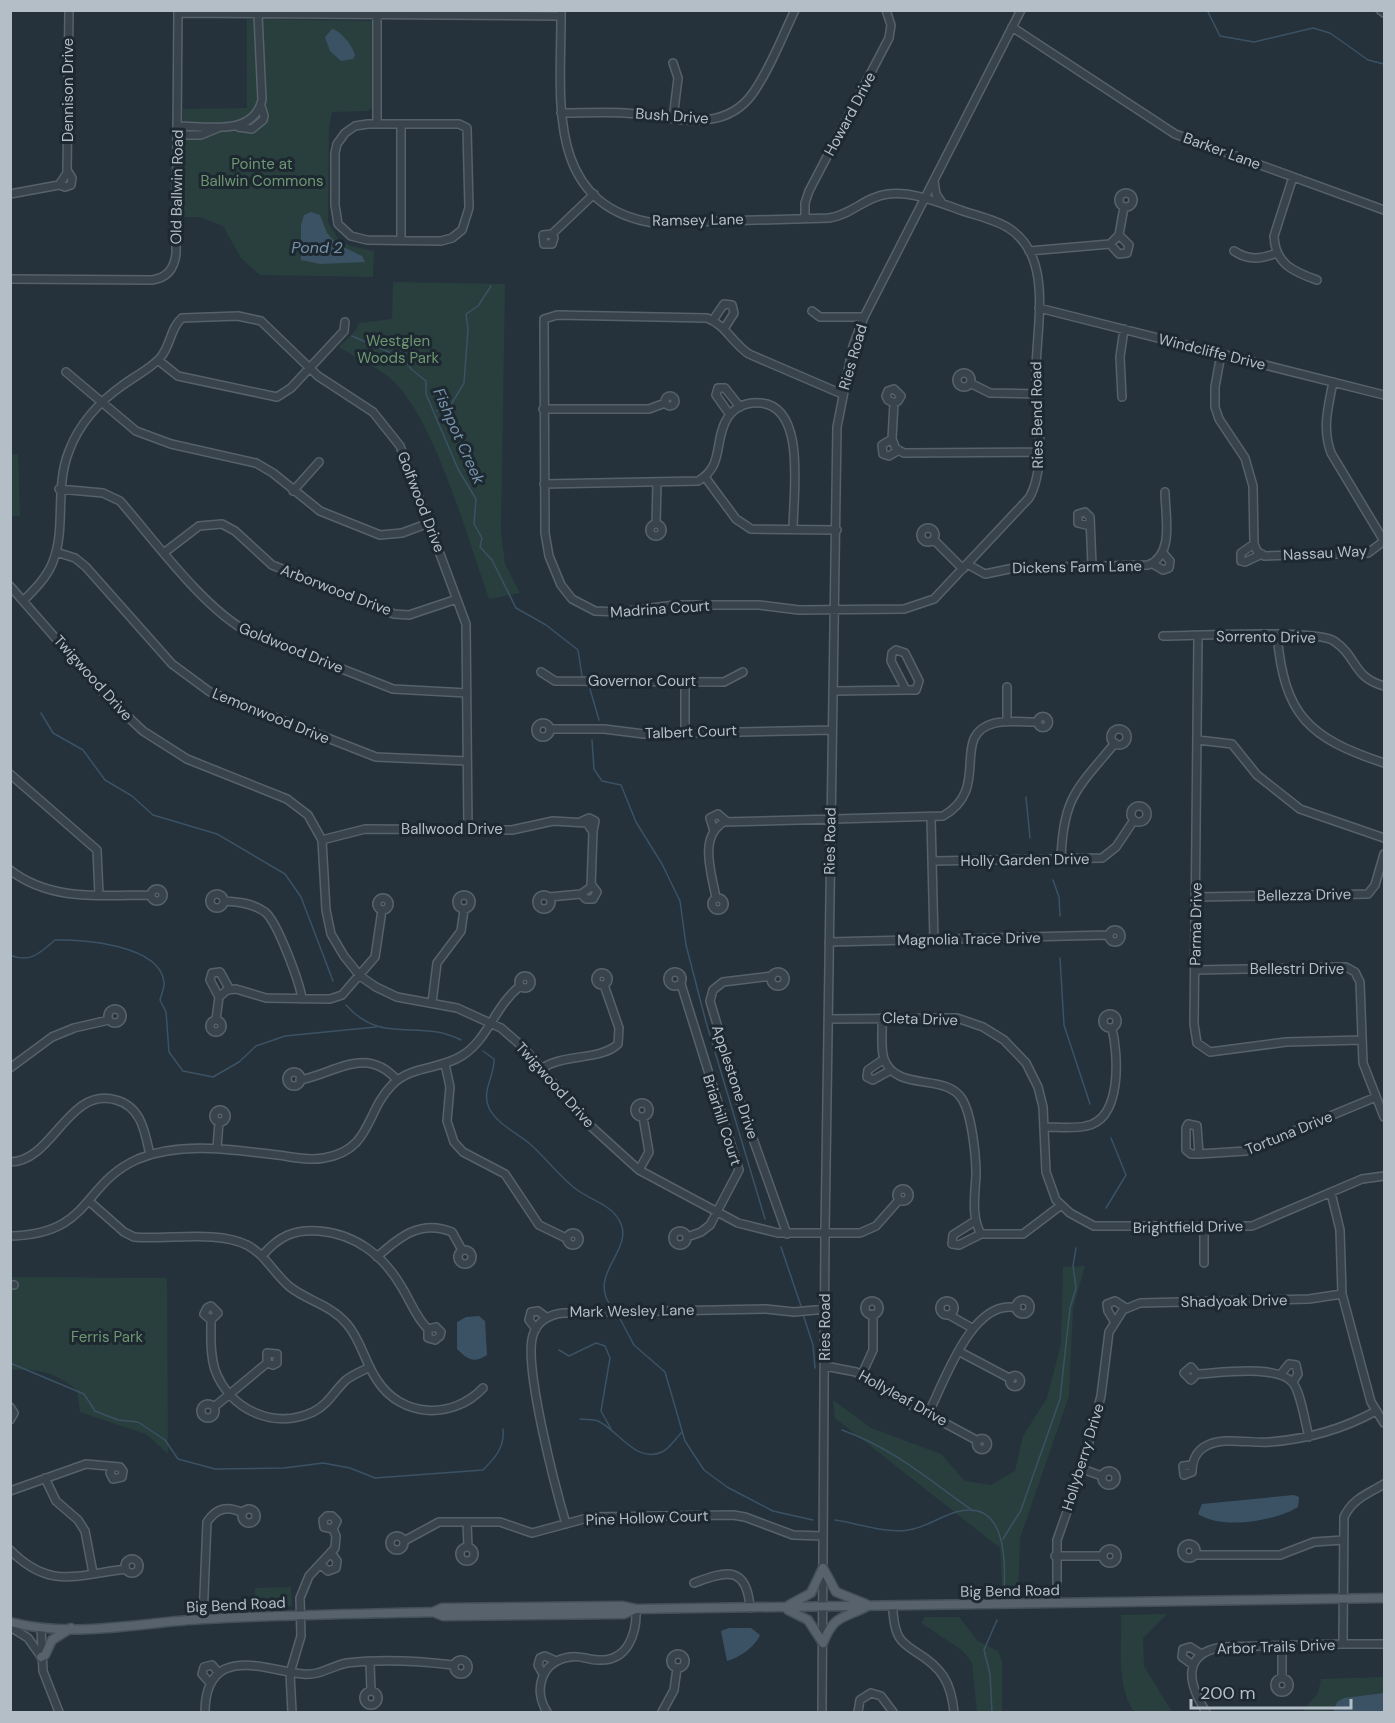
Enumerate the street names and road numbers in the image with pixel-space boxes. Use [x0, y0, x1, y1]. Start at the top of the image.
street label: Dennison Drive [58, 38, 78, 142]
street label: Howard Drive [819, 69, 881, 159]
street label: Bush Drive [635, 103, 709, 129]
street label: Barker Lane [1181, 128, 1263, 174]
street label: Old Ballwin Road [166, 129, 188, 245]
street label: Ramsey Lane [652, 209, 744, 231]
street label: Ries Road [834, 322, 872, 392]
street label: Windcliffe Drive [1156, 329, 1268, 375]
street label: Ries Bend Road [1026, 361, 1048, 469]
street label: Golfwood Drive [393, 449, 449, 555]
street label: Nassau Way [1282, 541, 1368, 565]
street label: Dickens Farm Lane [1012, 556, 1142, 578]
street label: Arborwood Drive [278, 560, 394, 620]
street label: Madrina Court [610, 596, 711, 622]
street label: Goldwood Drive [236, 618, 346, 678]
street label: Sorrento Drive [1216, 626, 1316, 648]
street label: Twigwood Drive [49, 631, 137, 725]
street label: Governor Court [588, 671, 696, 691]
street label: Lemonwood Drive [209, 683, 333, 749]
street label: Talbert Court [645, 720, 737, 744]
street label: Ries Road [819, 807, 841, 875]
street label: Ballwood Drive [401, 819, 503, 839]
street label: Holly Garden Drive [960, 849, 1090, 871]
street label: Parma Drive [1185, 882, 1207, 966]
street label: Bellezza Drive [1257, 884, 1351, 906]
street label: Magnolia Trace Drive [897, 928, 1041, 950]
street label: Bellestri Drive [1250, 959, 1344, 979]
street label: Cleta Drive [882, 1008, 958, 1030]
street label: Applestone Drive [707, 1022, 763, 1142]
street label: Twigwood Drive [511, 1038, 599, 1132]
street label: Briarhill Court [698, 1072, 746, 1168]
street label: Tortuna Drive [1242, 1106, 1336, 1160]
street label: Brightfield Drive [1133, 1216, 1243, 1238]
street label: Shadyoak Drive [1181, 1290, 1287, 1312]
street label: Ries Road [815, 1293, 835, 1361]
street label: Mark Wesley Lane [569, 1300, 695, 1322]
street label: Hollyleaf Drive [855, 1365, 951, 1431]
street label: Hollyberry Drive [1057, 1401, 1109, 1513]
street label: Pine Hollow Court [585, 1506, 709, 1530]
street label: Big Bend Road [960, 1580, 1060, 1602]
street label: Big Bend Road [186, 1592, 286, 1618]
street label: Arbor Trails Drive [1216, 1635, 1336, 1659]

